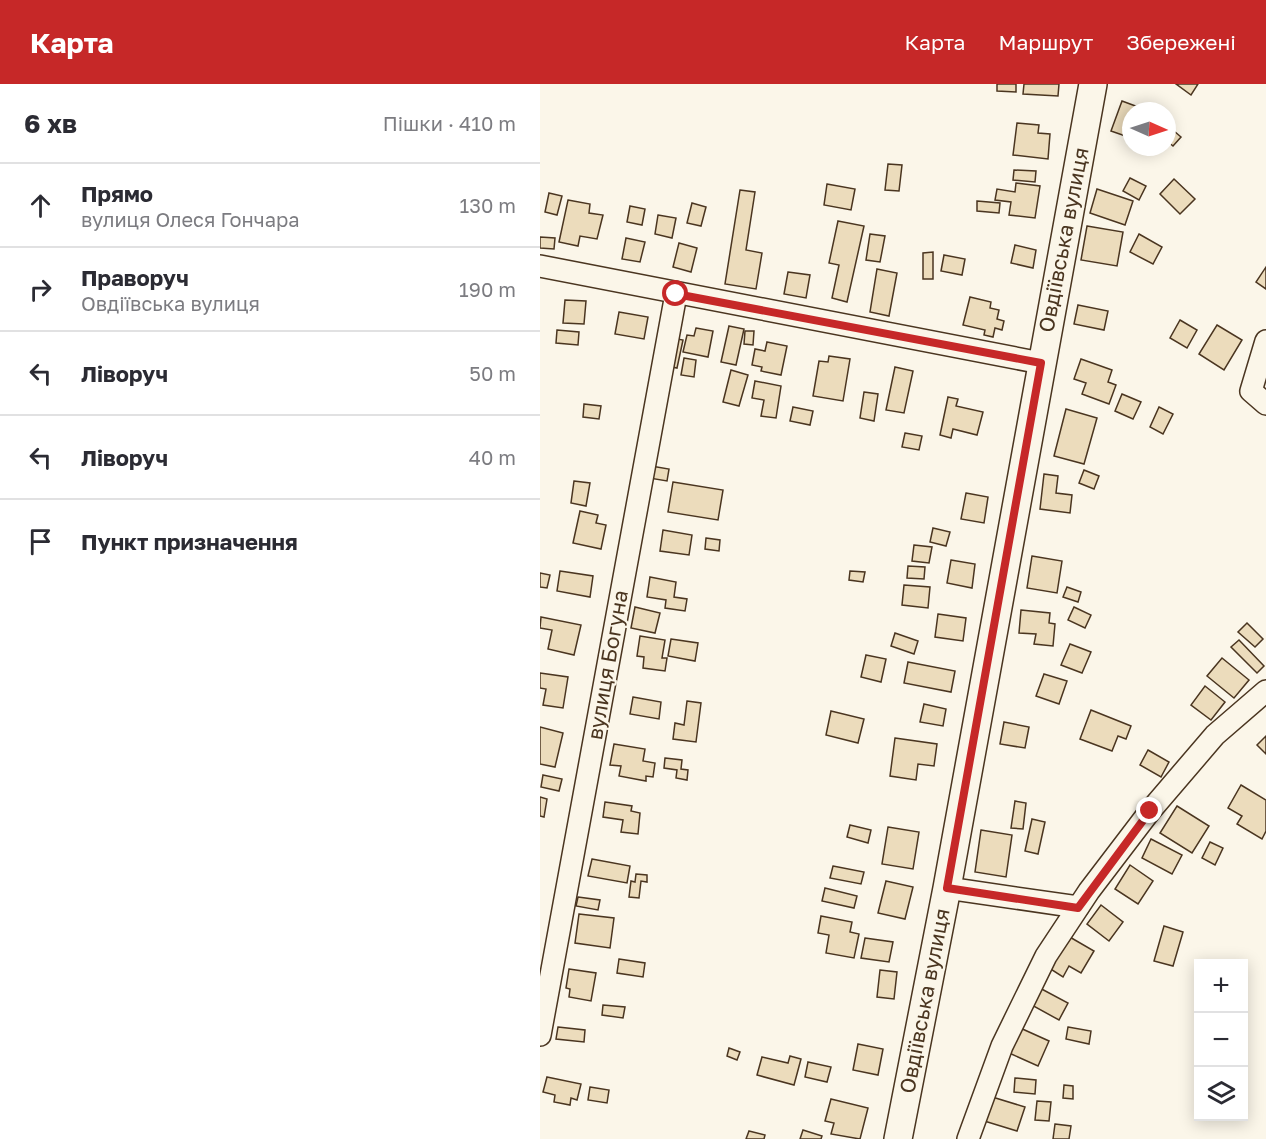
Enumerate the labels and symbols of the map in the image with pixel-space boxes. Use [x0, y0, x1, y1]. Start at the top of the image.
north arrow [1122, 102, 1176, 156]
street label: Овдіївська вулиця [1032, 145, 1094, 335]
route start [662, 280, 688, 306]
street label: вулиця Богуна [581, 588, 633, 742]
route end [1136, 797, 1162, 823]
street label: Овдіївська вулиця [893, 906, 955, 1096]

